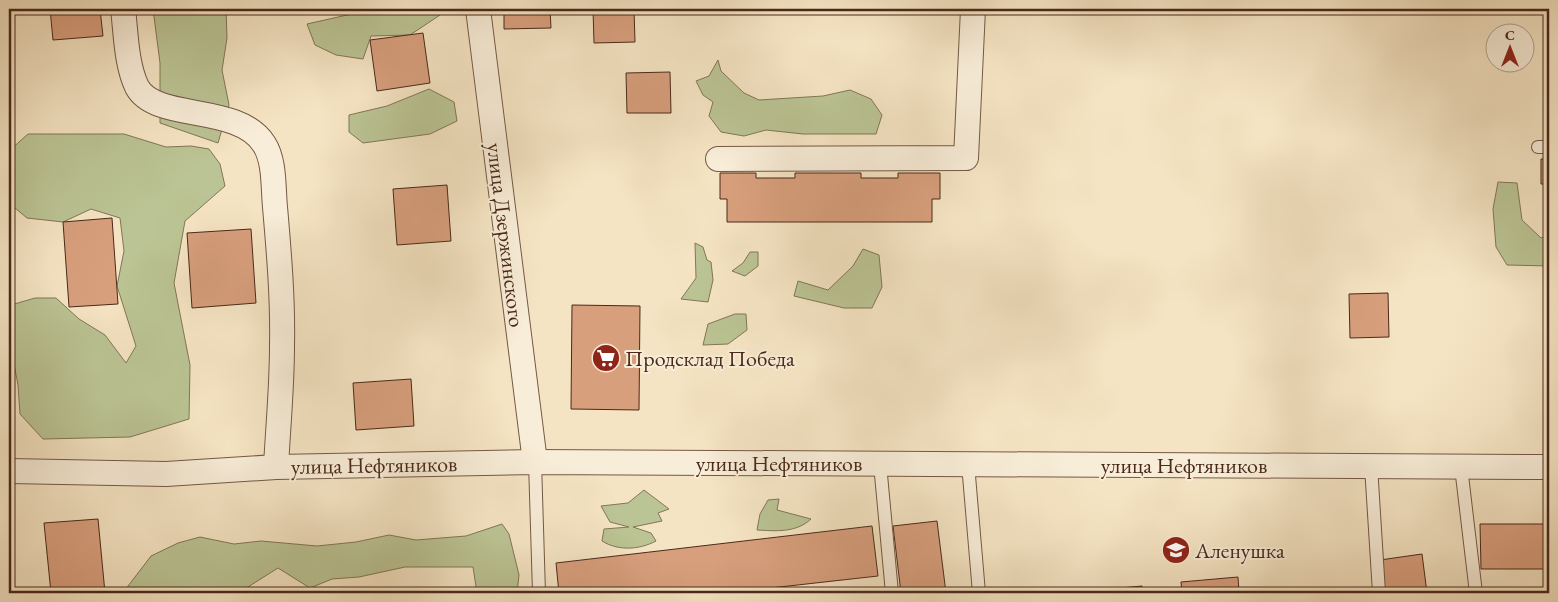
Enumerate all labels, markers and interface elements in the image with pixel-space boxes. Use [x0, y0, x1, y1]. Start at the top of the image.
north arrow [1486, 22, 1536, 72]
text: С [1505, 26, 1515, 44]
street label: улица Дзержинского [480, 141, 532, 329]
supermarket icon: Продсклад Победа [591, 343, 621, 373]
place label: Продсклад Победа [625, 344, 795, 373]
street label: улица Нефтяников [291, 449, 457, 481]
street label: улица Нефтяников [696, 449, 862, 478]
street label: улица Нефтяников [1101, 451, 1267, 480]
school or university icon: Аленушка [1161, 535, 1191, 565]
place label: Аленушка [1194, 536, 1285, 565]

